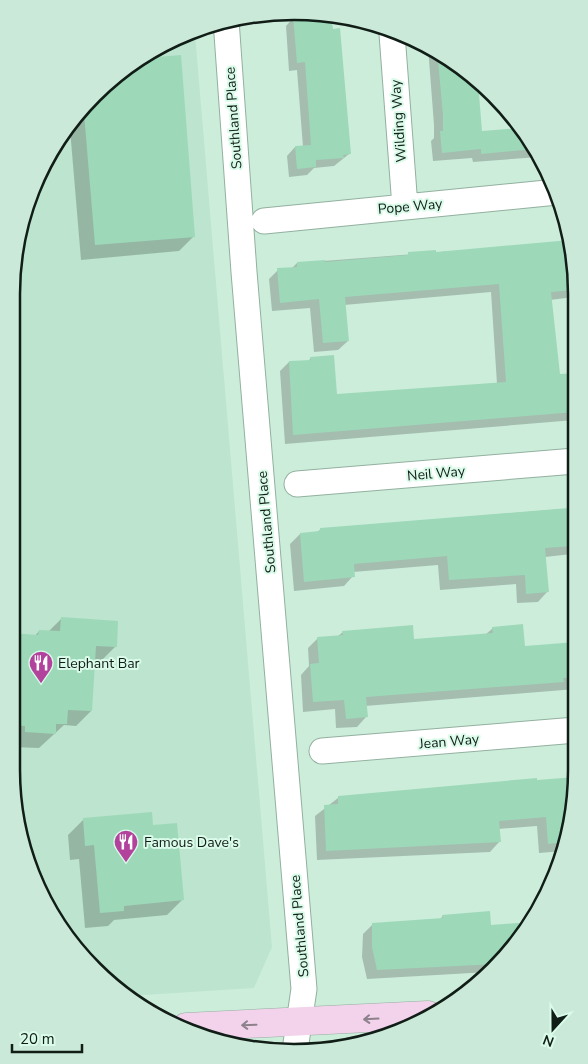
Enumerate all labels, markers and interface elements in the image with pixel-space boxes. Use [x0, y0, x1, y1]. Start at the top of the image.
street label: Southland Place [220, 66, 247, 170]
street label: Wilding Way [386, 78, 411, 163]
street label: Pope Way [377, 194, 444, 219]
street label: Neil Way [406, 461, 467, 485]
street label: Southland Place [253, 470, 280, 574]
restaurant icon: Elephant Bar [28, 650, 54, 684]
place label: Elephant Bar [58, 654, 140, 673]
street label: Jean Way [417, 729, 481, 754]
restaurant icon: Famous Dave's [113, 829, 139, 863]
place label: Famous Dave's [144, 833, 239, 852]
street label: Southland Place [286, 874, 313, 978]
north arrow [528, 1004, 578, 1054]
one-way arrow [363, 1014, 379, 1023]
one-way arrow [242, 1020, 258, 1029]
scale bar [12, 1022, 82, 1054]
text: 20 m [20, 1029, 55, 1049]
text: N [540, 1030, 557, 1051]

